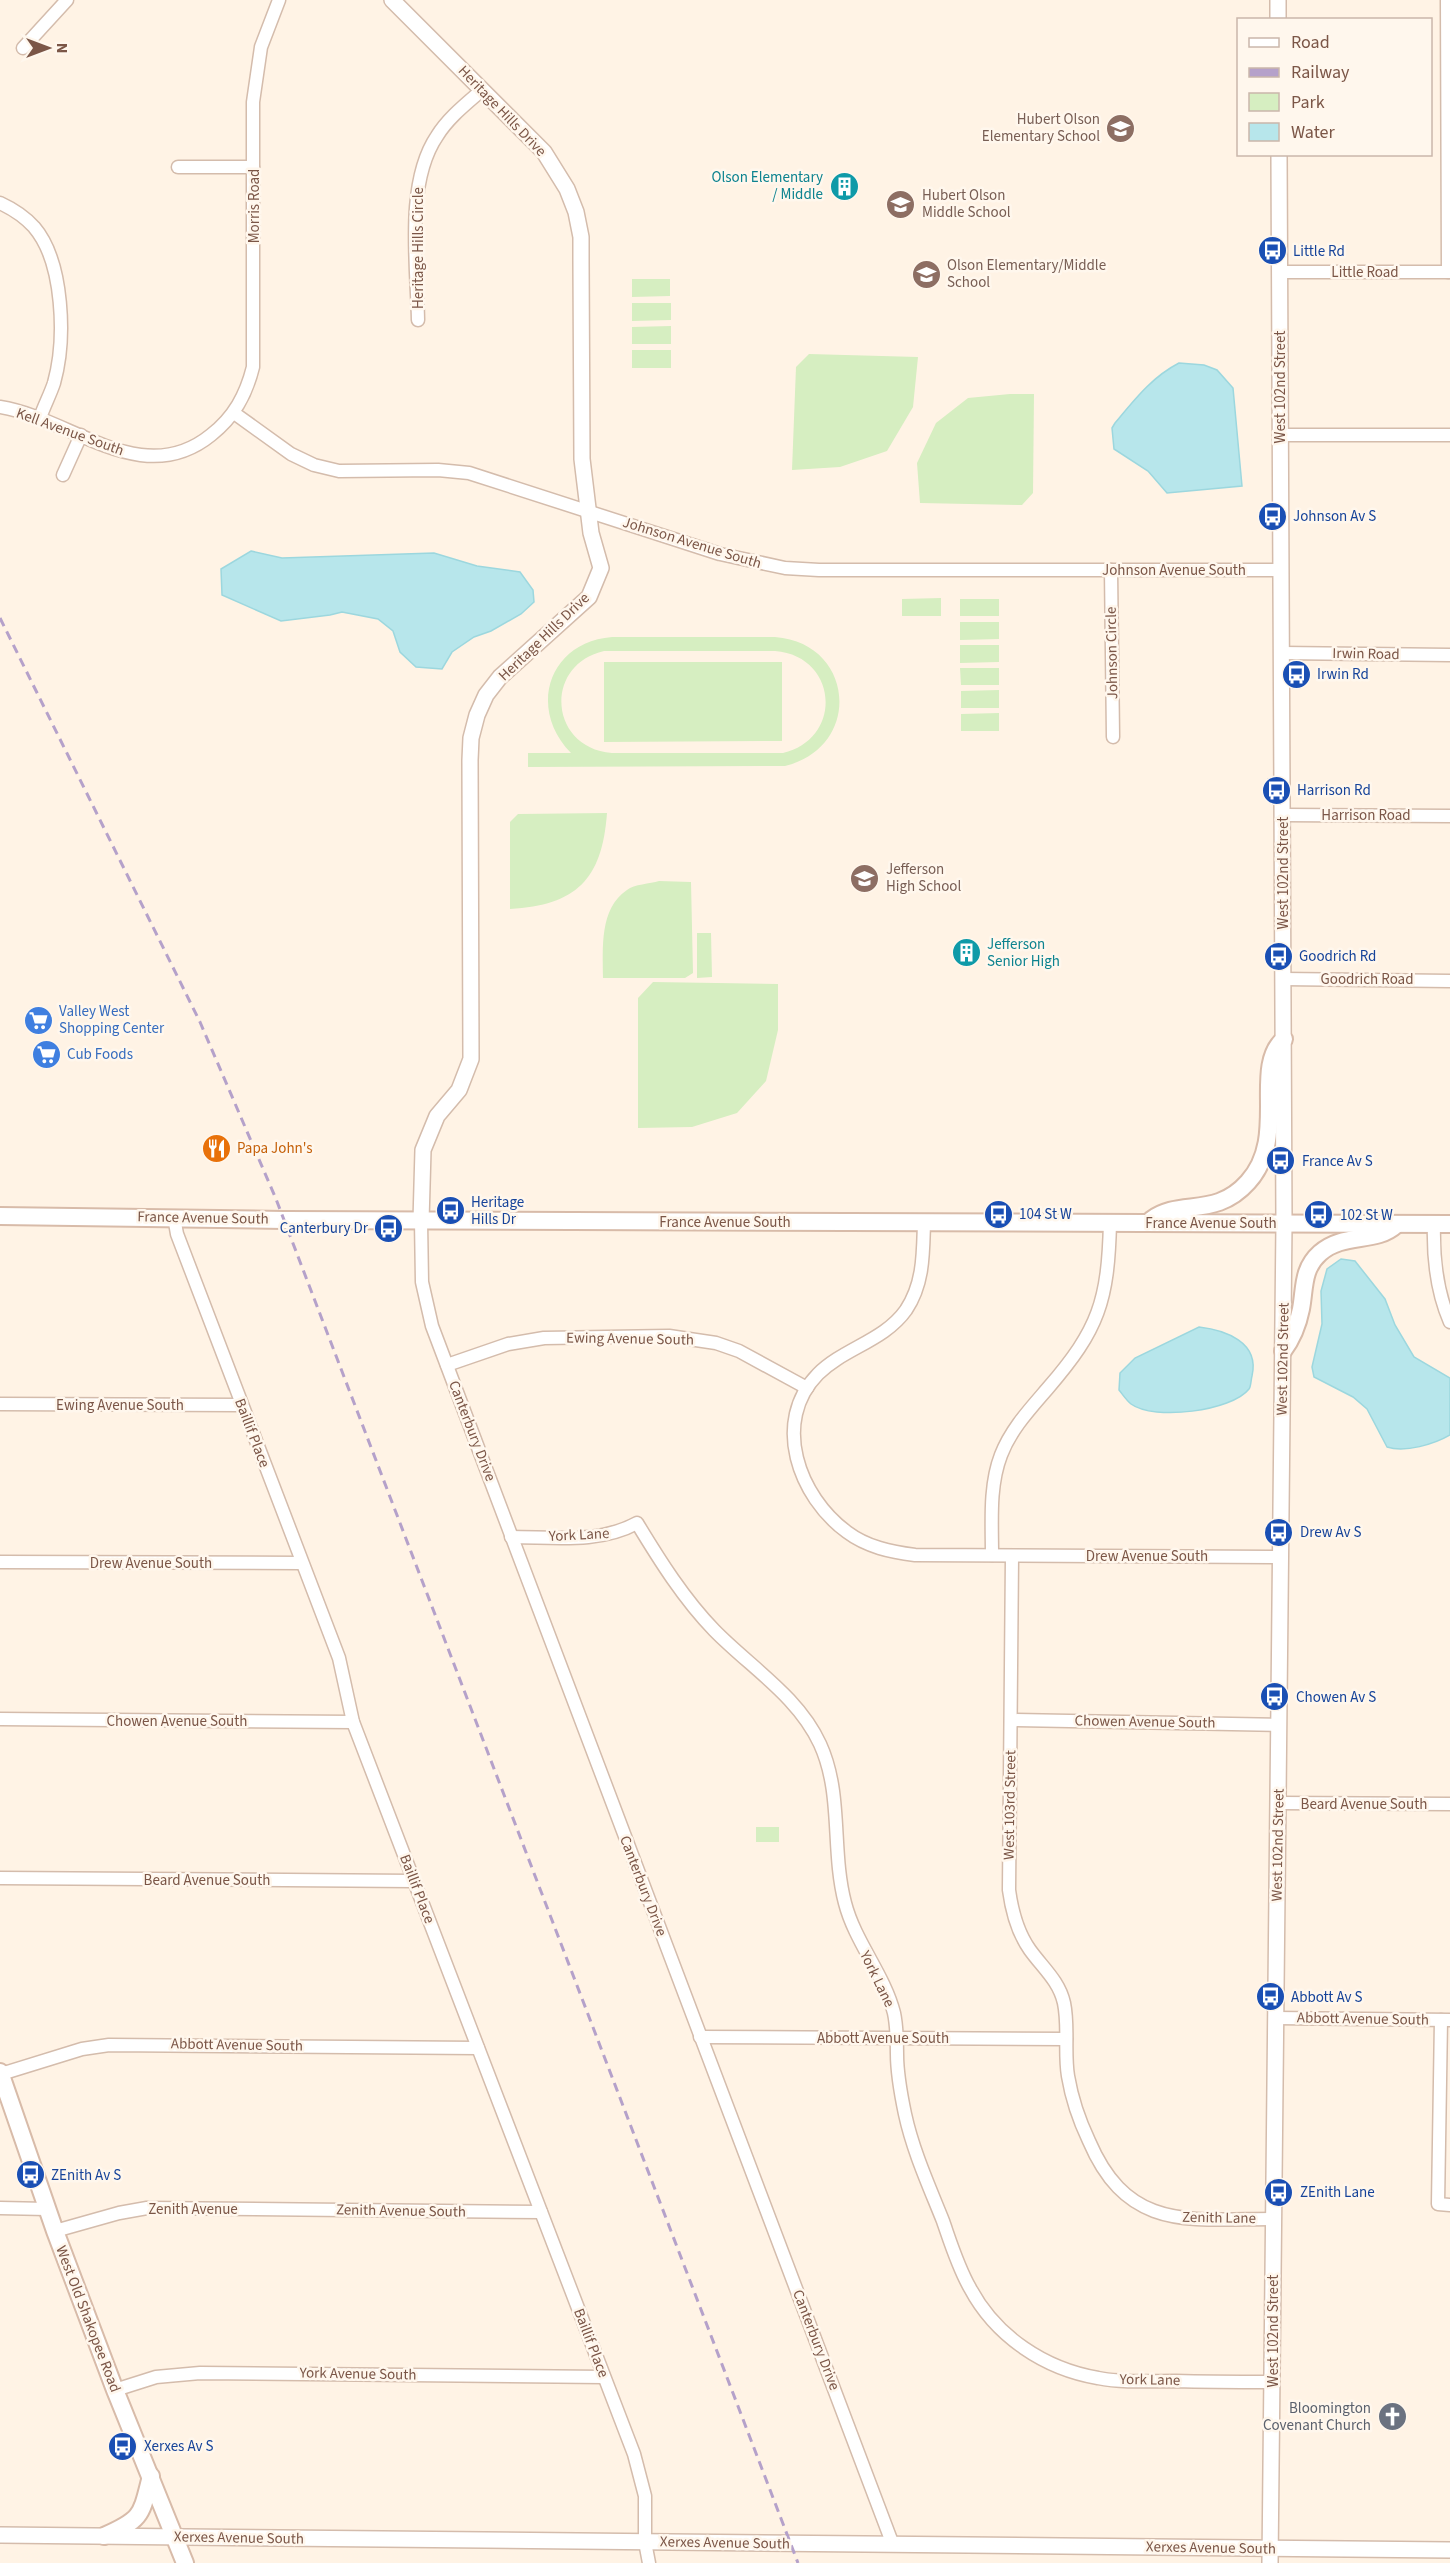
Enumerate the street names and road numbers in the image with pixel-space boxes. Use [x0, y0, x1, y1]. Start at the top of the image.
street label: Heritage Hills Drive [453, 61, 551, 161]
street label: Morris Road [244, 169, 265, 243]
street label: Heritage Hills Circle [408, 187, 429, 309]
street label: Little Road [1331, 262, 1399, 283]
street label: West 102nd Street [1270, 331, 1291, 443]
street label: Kell Avenue South [13, 403, 127, 461]
street label: Johnson Avenue South [620, 512, 764, 574]
street label: Johnson Avenue South [1102, 560, 1246, 581]
street label: Heritage Hills Drive [494, 588, 594, 686]
street label: Johnson Circle [1101, 606, 1123, 700]
street label: Irwin Road [1332, 643, 1400, 665]
street label: Harrison Road [1321, 805, 1411, 826]
street label: West 102nd Street [1273, 817, 1294, 929]
street label: Goodrich Road [1321, 969, 1413, 990]
street label: France Avenue South [137, 1206, 269, 1230]
street label: France Avenue South [659, 1212, 791, 1233]
street label: France Avenue South [1145, 1213, 1277, 1234]
street label: West 102nd Street [1272, 1302, 1294, 1416]
street label: Ewing Avenue South [566, 1327, 694, 1351]
street label: Canterbury Drive [443, 1378, 501, 1484]
street label: Ewing Avenue South [56, 1395, 184, 1416]
street label: Baillif Place [229, 1395, 275, 1471]
street label: York Lane [547, 1523, 610, 1547]
street label: Drew Avenue South [1086, 1546, 1208, 1567]
street label: Drew Avenue South [90, 1553, 212, 1574]
street label: Chowen Avenue South [1074, 1710, 1216, 1734]
street label: Chowen Avenue South [107, 1711, 247, 1732]
street label: West 103rd Street [999, 1750, 1021, 1860]
street label: West 102nd Street [1267, 1788, 1289, 1902]
street label: Beard Avenue South [1301, 1794, 1427, 1815]
street label: Canterbury Drive [614, 1833, 672, 1939]
street label: Baillif Place [394, 1851, 440, 1927]
street label: Beard Avenue South [144, 1870, 270, 1891]
street label: York Lane [854, 1946, 900, 2011]
street label: Abbott Avenue South [1297, 2007, 1429, 2031]
street label: Abbott Avenue South [817, 2028, 949, 2049]
street label: Abbott Avenue South [171, 2033, 303, 2057]
street label: Zenith Avenue [148, 2199, 238, 2220]
street label: Zenith Avenue South [336, 2199, 466, 2223]
street label: Zenith Lane [1182, 2207, 1256, 2229]
street label: West Old Shakopee Road [50, 2243, 126, 2395]
street label: West 102nd Street [1263, 2275, 1284, 2387]
street label: Canterbury Drive [787, 2287, 845, 2393]
street label: Baillif Place [568, 2305, 614, 2381]
street label: York Avenue South [298, 2362, 417, 2386]
street label: York Lane [1118, 2369, 1181, 2391]
street label: Xerxes Avenue South [174, 2526, 304, 2550]
street label: Xerxes Avenue South [660, 2531, 790, 2555]
street label: Xerxes Avenue South [1146, 2536, 1276, 2560]

